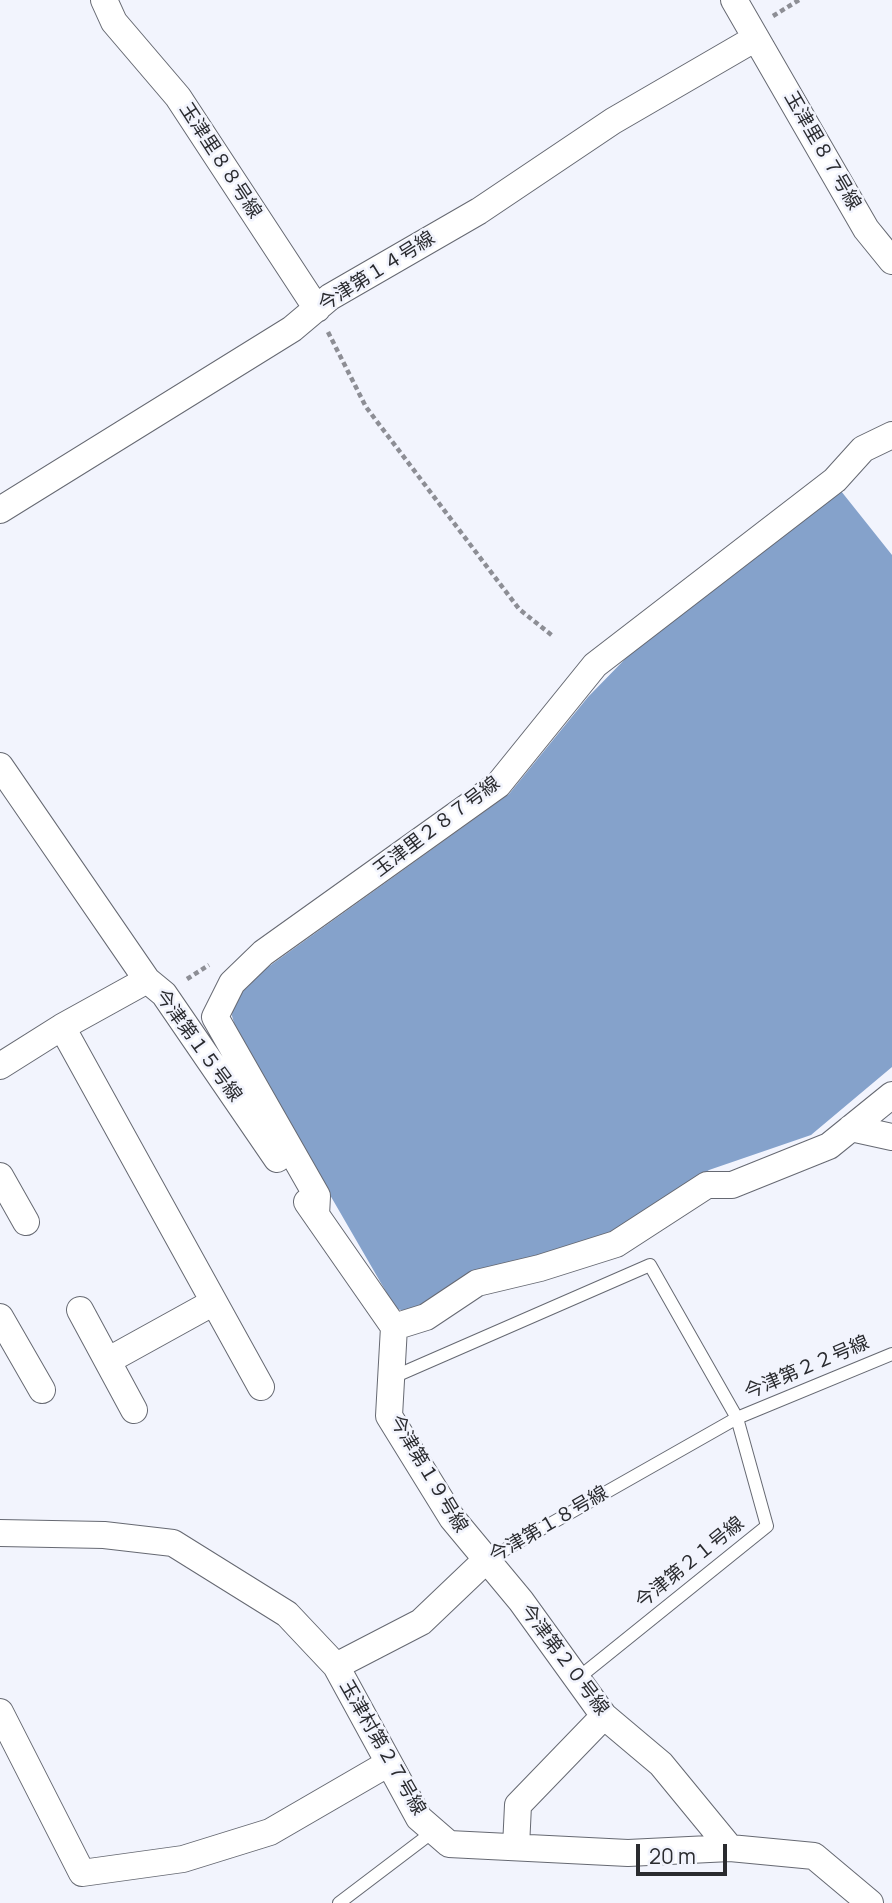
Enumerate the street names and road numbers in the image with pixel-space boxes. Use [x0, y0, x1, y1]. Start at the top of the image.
street label: 玉津里８７号線 [779, 88, 865, 214]
street label: 玉津里８８号線 [174, 99, 266, 223]
street label: 今津第１４号線 [315, 227, 439, 317]
street label: 玉津里２８７号線 [369, 772, 505, 882]
street label: 今津第１５号線 [150, 985, 246, 1107]
street label: 今津第２２号線 [741, 1332, 873, 1404]
street label: 今津第１９号線 [384, 1411, 472, 1537]
street label: 今津第１８号線 [486, 1482, 612, 1568]
street label: 今津第２１号線 [631, 1512, 749, 1614]
street label: 今津第２０号線 [515, 1600, 613, 1720]
street label: 玉津村第２７号線 [334, 1676, 430, 1820]

